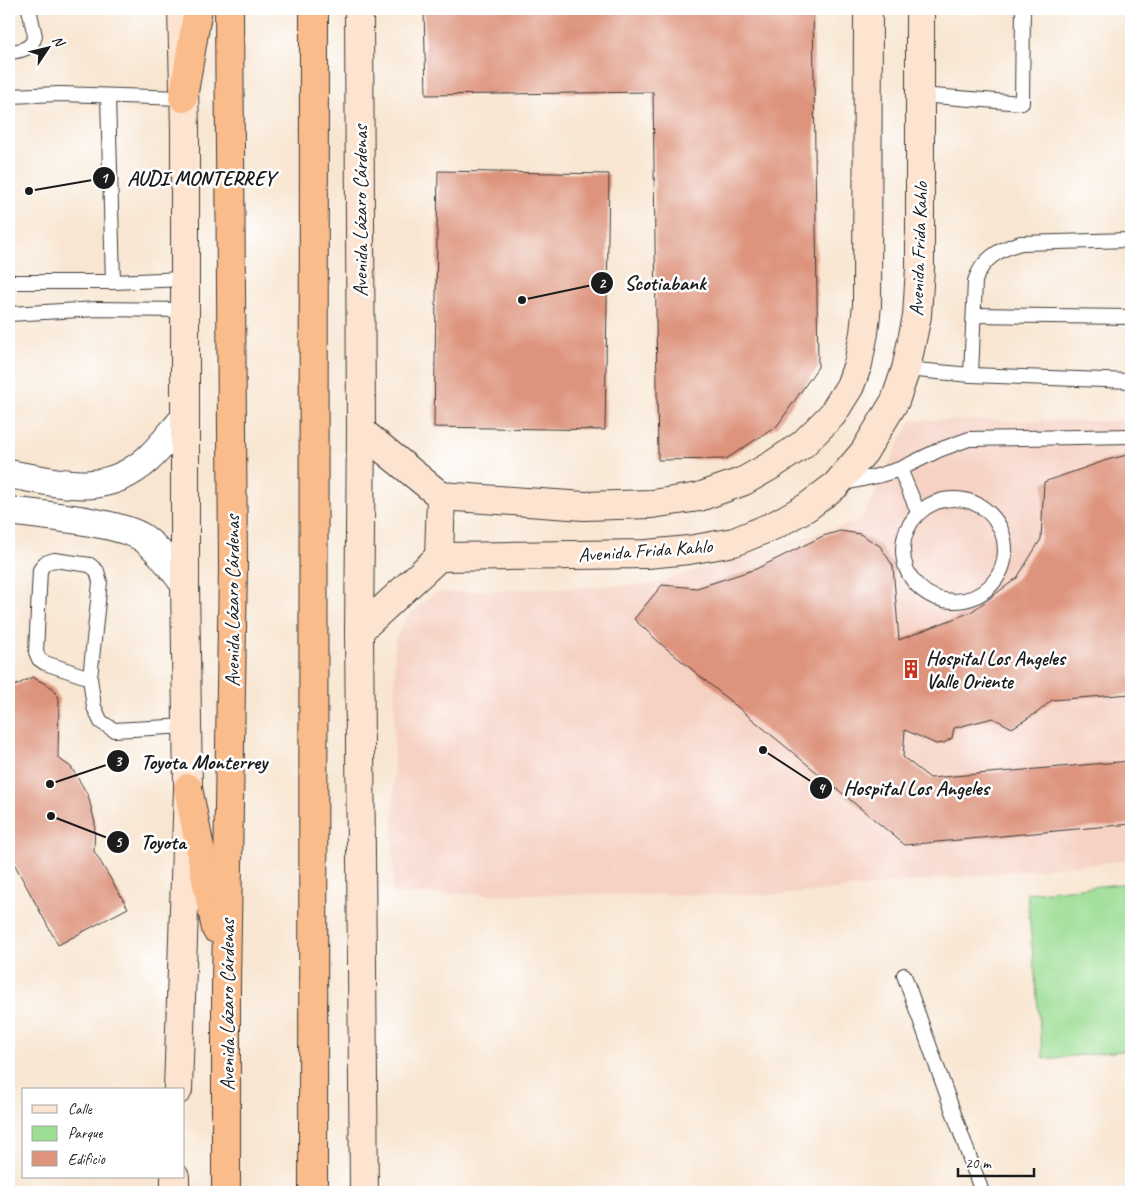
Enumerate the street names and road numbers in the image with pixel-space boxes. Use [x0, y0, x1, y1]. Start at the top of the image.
street label: Avenida Lázaro Cárdenas [348, 123, 373, 297]
street label: Avenida Frida Kahlo [904, 181, 933, 317]
street label: Avenida Lázaro Cárdenas [220, 513, 245, 687]
street label: Avenida Frida Kahlo [577, 533, 714, 568]
street label: Avenida Lázaro Cárdenas [215, 917, 240, 1091]

